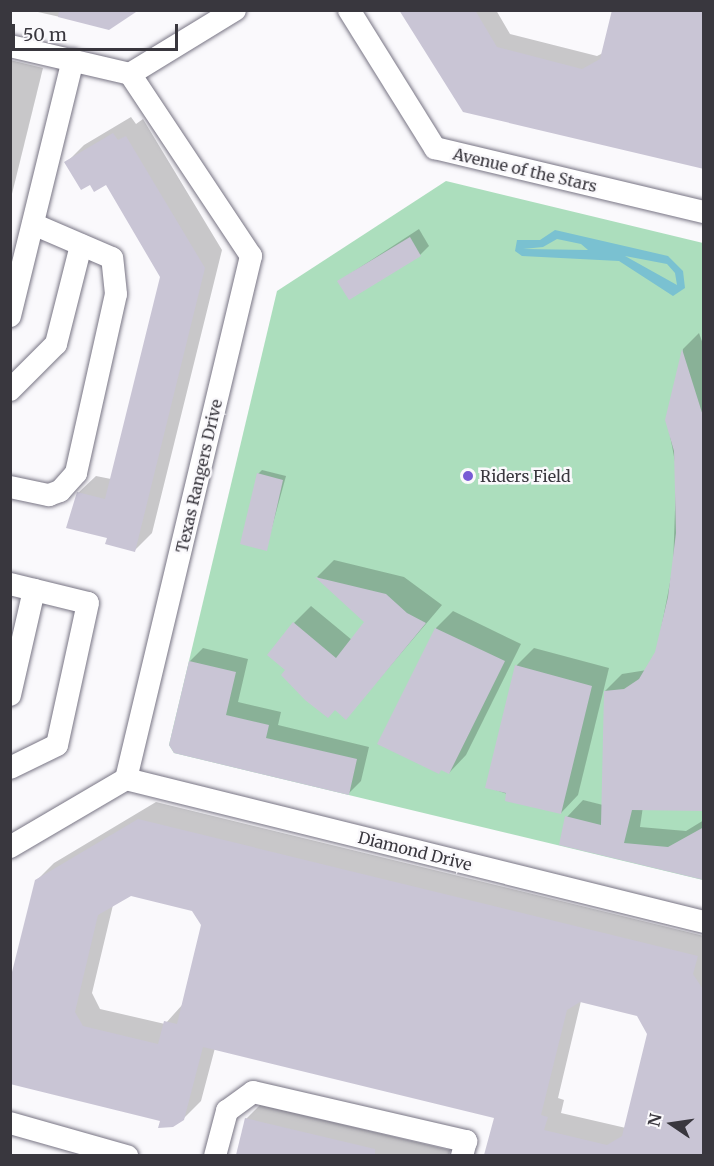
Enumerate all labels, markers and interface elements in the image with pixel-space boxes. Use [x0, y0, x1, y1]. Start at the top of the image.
scale bar [15, 12, 182, 50]
text: 50 m [23, 23, 67, 46]
street label: Avenue of the Stars [451, 144, 599, 196]
street label: Texas Rangers Drive [172, 397, 226, 555]
place label: Riders Field [480, 466, 571, 486]
marker: Riders Field [461, 469, 475, 483]
street label: Diamond Drive [356, 828, 474, 874]
north arrow [642, 1094, 702, 1154]
text: N [643, 1112, 666, 1128]

